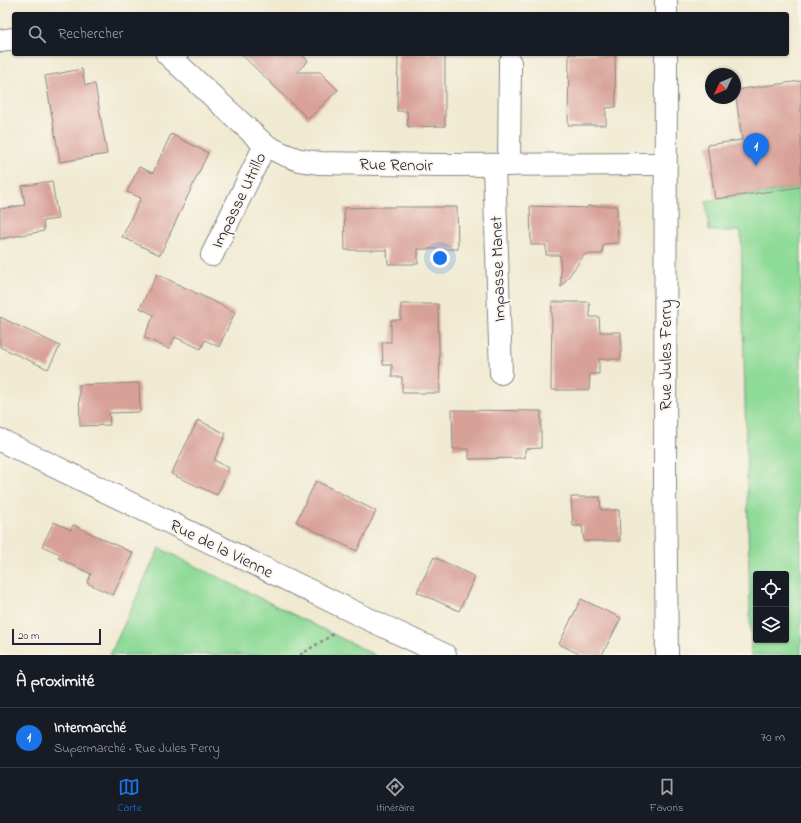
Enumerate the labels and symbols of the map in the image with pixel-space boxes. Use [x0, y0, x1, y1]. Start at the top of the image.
north arrow [705, 68, 741, 104]
pin: 1 [743, 133, 769, 166]
street label: Impasse Utrillo [205, 148, 273, 253]
street label: Rue Renoir [359, 152, 434, 179]
street label: Impasse Manet [484, 215, 513, 322]
your location [430, 248, 450, 268]
street label: Rue Jules Ferry [654, 300, 680, 410]
street label: Rue de la Vienne [165, 513, 278, 585]
scale bar [12, 627, 101, 646]

